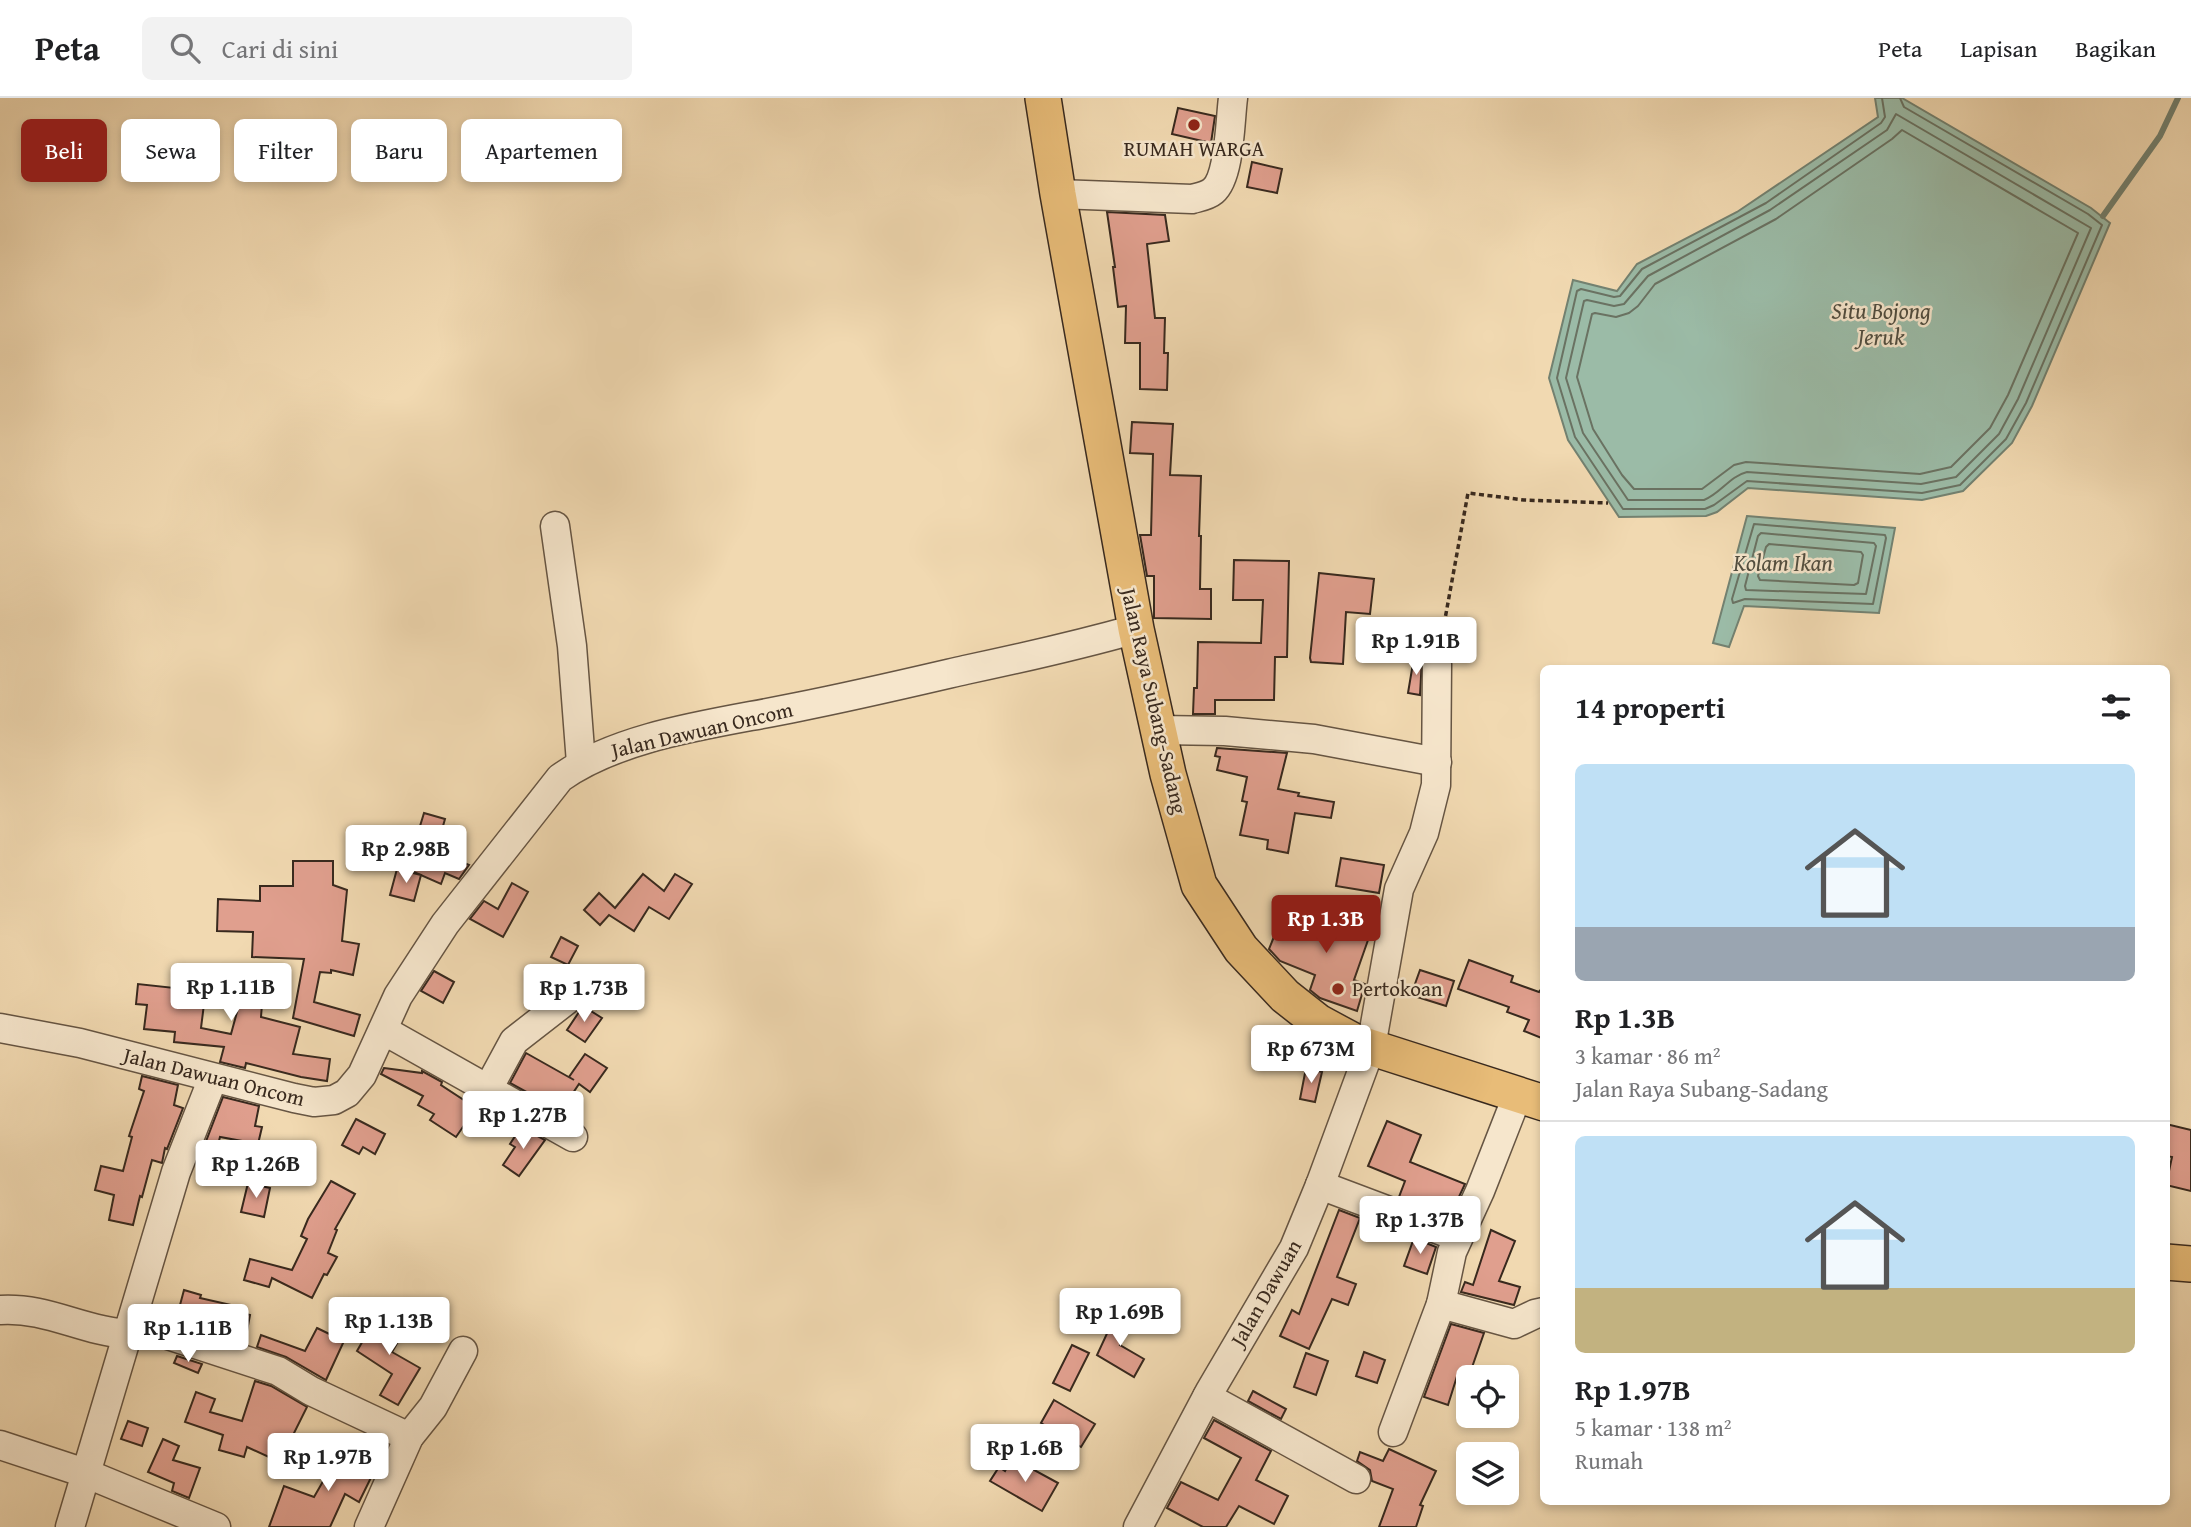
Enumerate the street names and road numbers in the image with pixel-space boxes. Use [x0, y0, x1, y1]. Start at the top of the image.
street label: Jalan Raya Subang-Sadang [1113, 582, 1196, 817]
street label: Jalan Dawuan Oncom [605, 694, 796, 766]
street label: Jalan Dawuan Oncom [117, 1038, 308, 1114]
street label: Jalan Dawuan [1221, 1233, 1309, 1355]

